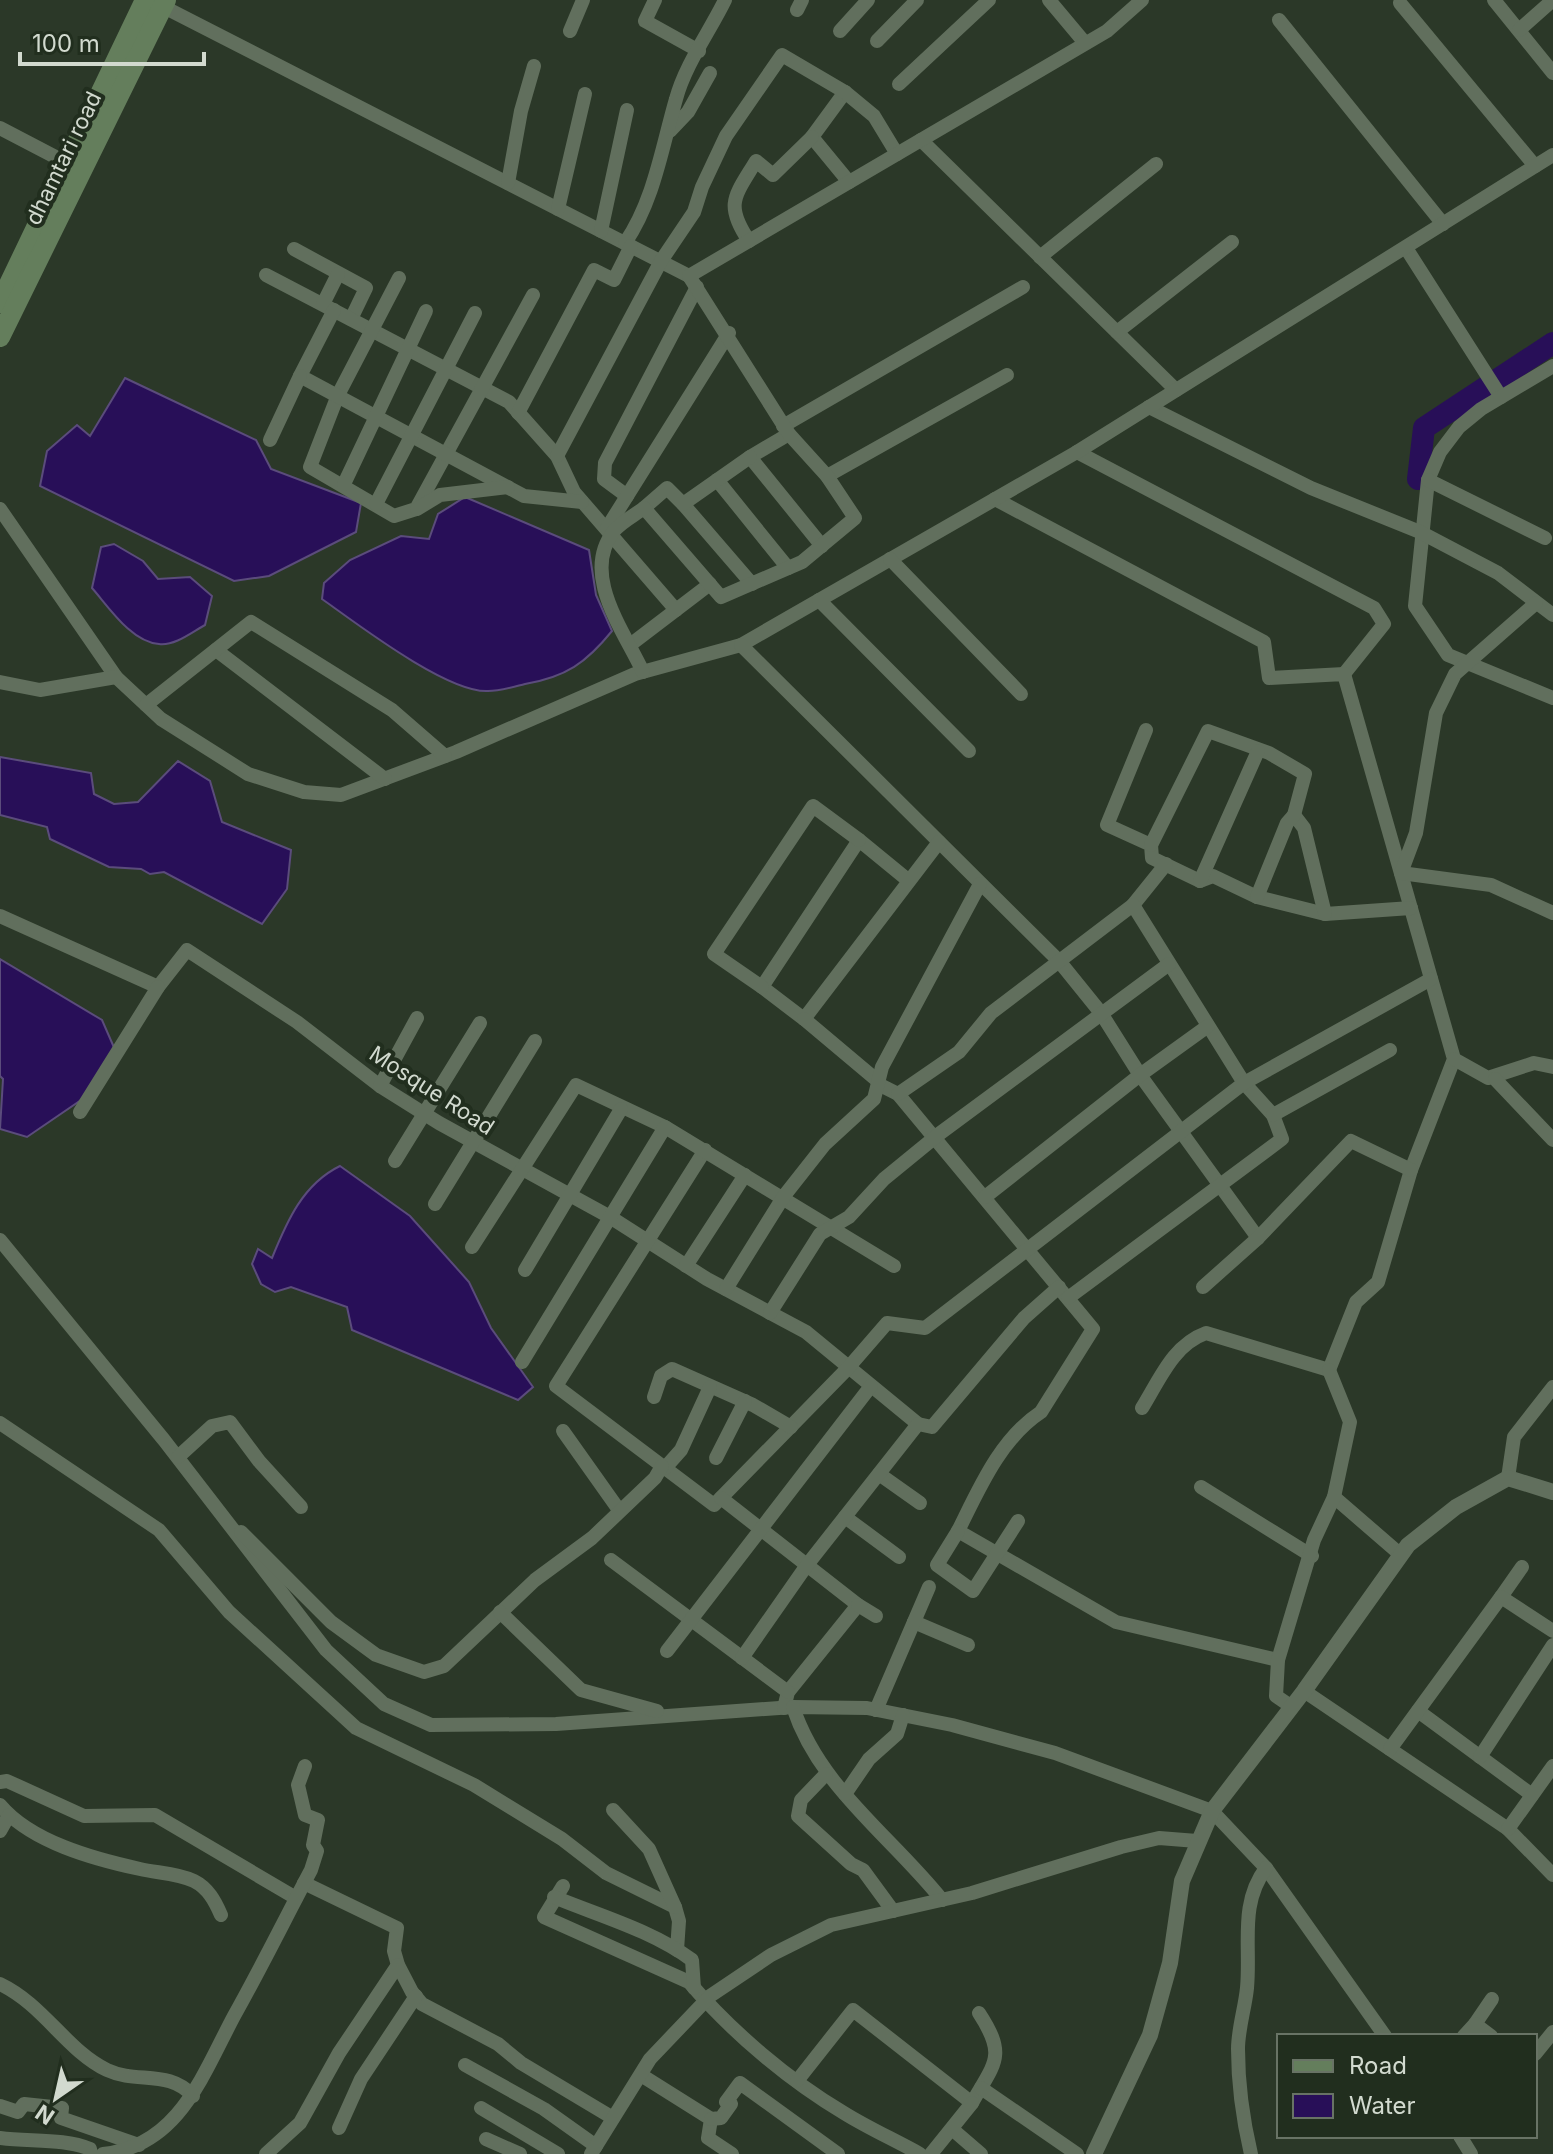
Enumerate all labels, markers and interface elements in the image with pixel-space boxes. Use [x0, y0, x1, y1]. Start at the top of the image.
scale bar [20, 16, 204, 66]
text: 100 m [32, 29, 100, 58]
street label: dhamtari road [20, 87, 106, 229]
street label: Mosque Road [365, 1040, 499, 1140]
legend [1277, 2034, 1537, 2138]
text: Road [1349, 2051, 1407, 2080]
north arrow [16, 2058, 96, 2138]
text: Water [1349, 2091, 1416, 2120]
text: N [31, 2099, 59, 2130]

